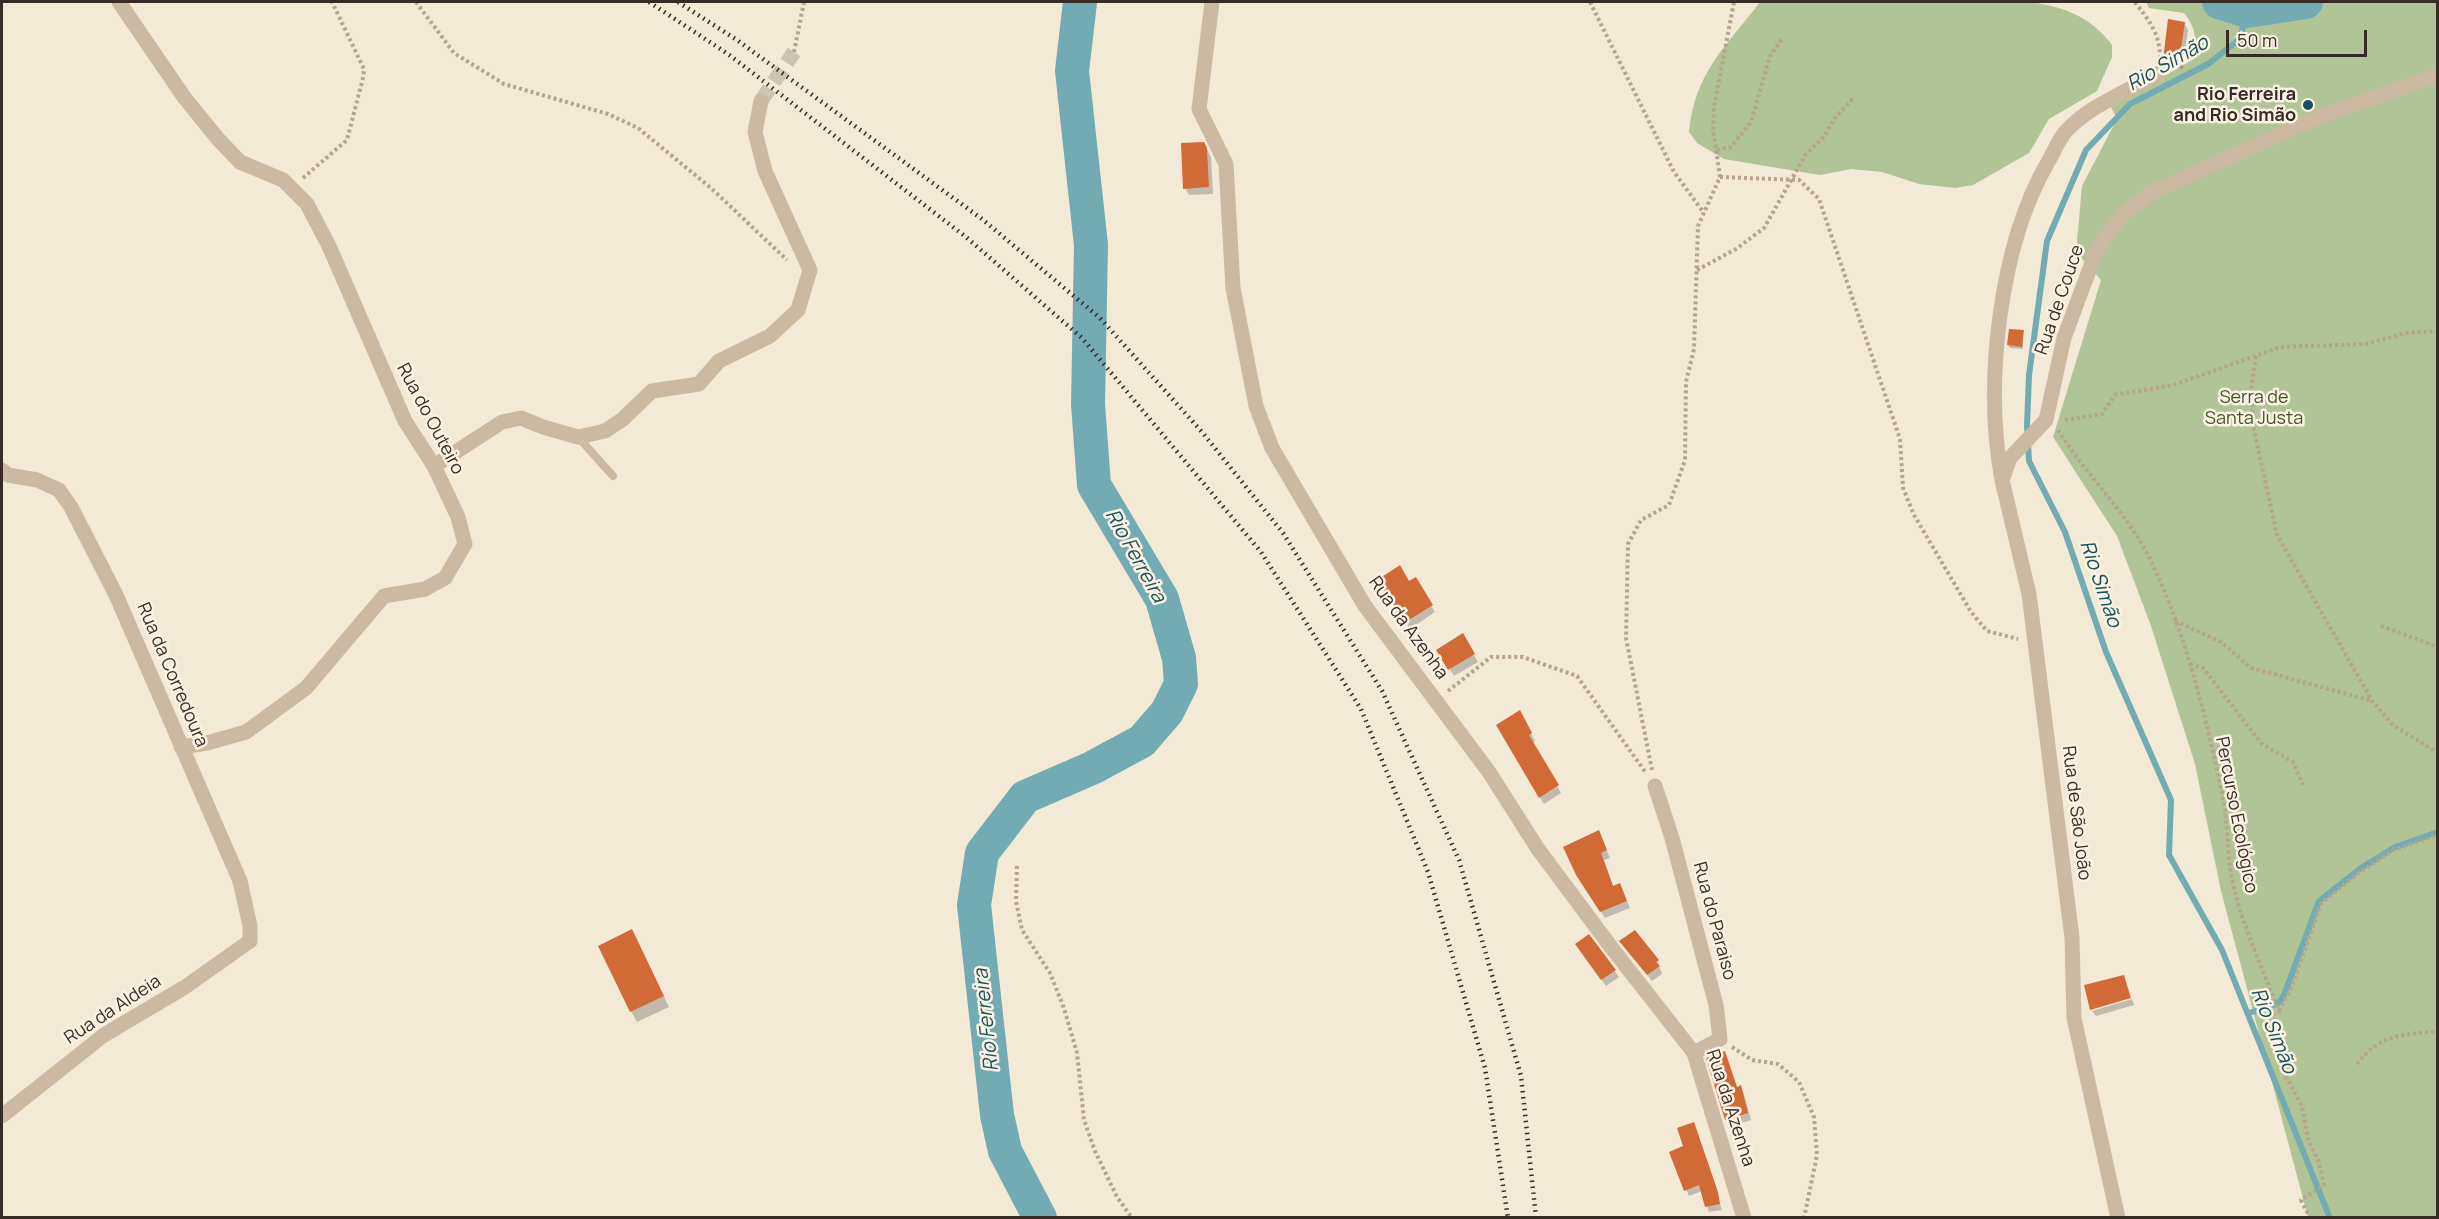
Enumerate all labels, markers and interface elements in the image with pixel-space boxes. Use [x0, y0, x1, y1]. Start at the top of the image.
scale bar [2229, 18, 2370, 56]
text: 50 m [2237, 28, 2277, 52]
water label: Rio Simão [2123, 31, 2213, 97]
place label: Rio Ferreira and Rio Simão [2174, 84, 2296, 127]
marker: Rio Ferreira and Rio Simão [2301, 98, 2315, 112]
street label: Rua de Couce [2031, 242, 2089, 358]
street label: Rua do Outeiro [392, 360, 468, 478]
park label: Serra de Santa Justa [2205, 387, 2303, 430]
water label: Rio Ferreira [1100, 505, 1170, 607]
water label: Rio Simão [2074, 538, 2126, 630]
street label: Rua da Azenha [1363, 572, 1453, 684]
street label: Rua da Corredoura [132, 599, 212, 751]
street label: Percurso Ecológico [2210, 735, 2262, 895]
street label: Rua de São João [2057, 744, 2095, 882]
street label: Rua do Paraiso [1688, 860, 1740, 982]
water label: Rio Ferreira [970, 967, 1004, 1073]
street label: Rua da Aldeia [61, 971, 165, 1049]
water label: Rio Simão [2245, 985, 2301, 1077]
street label: Rua da Azenha [1701, 1047, 1759, 1169]

